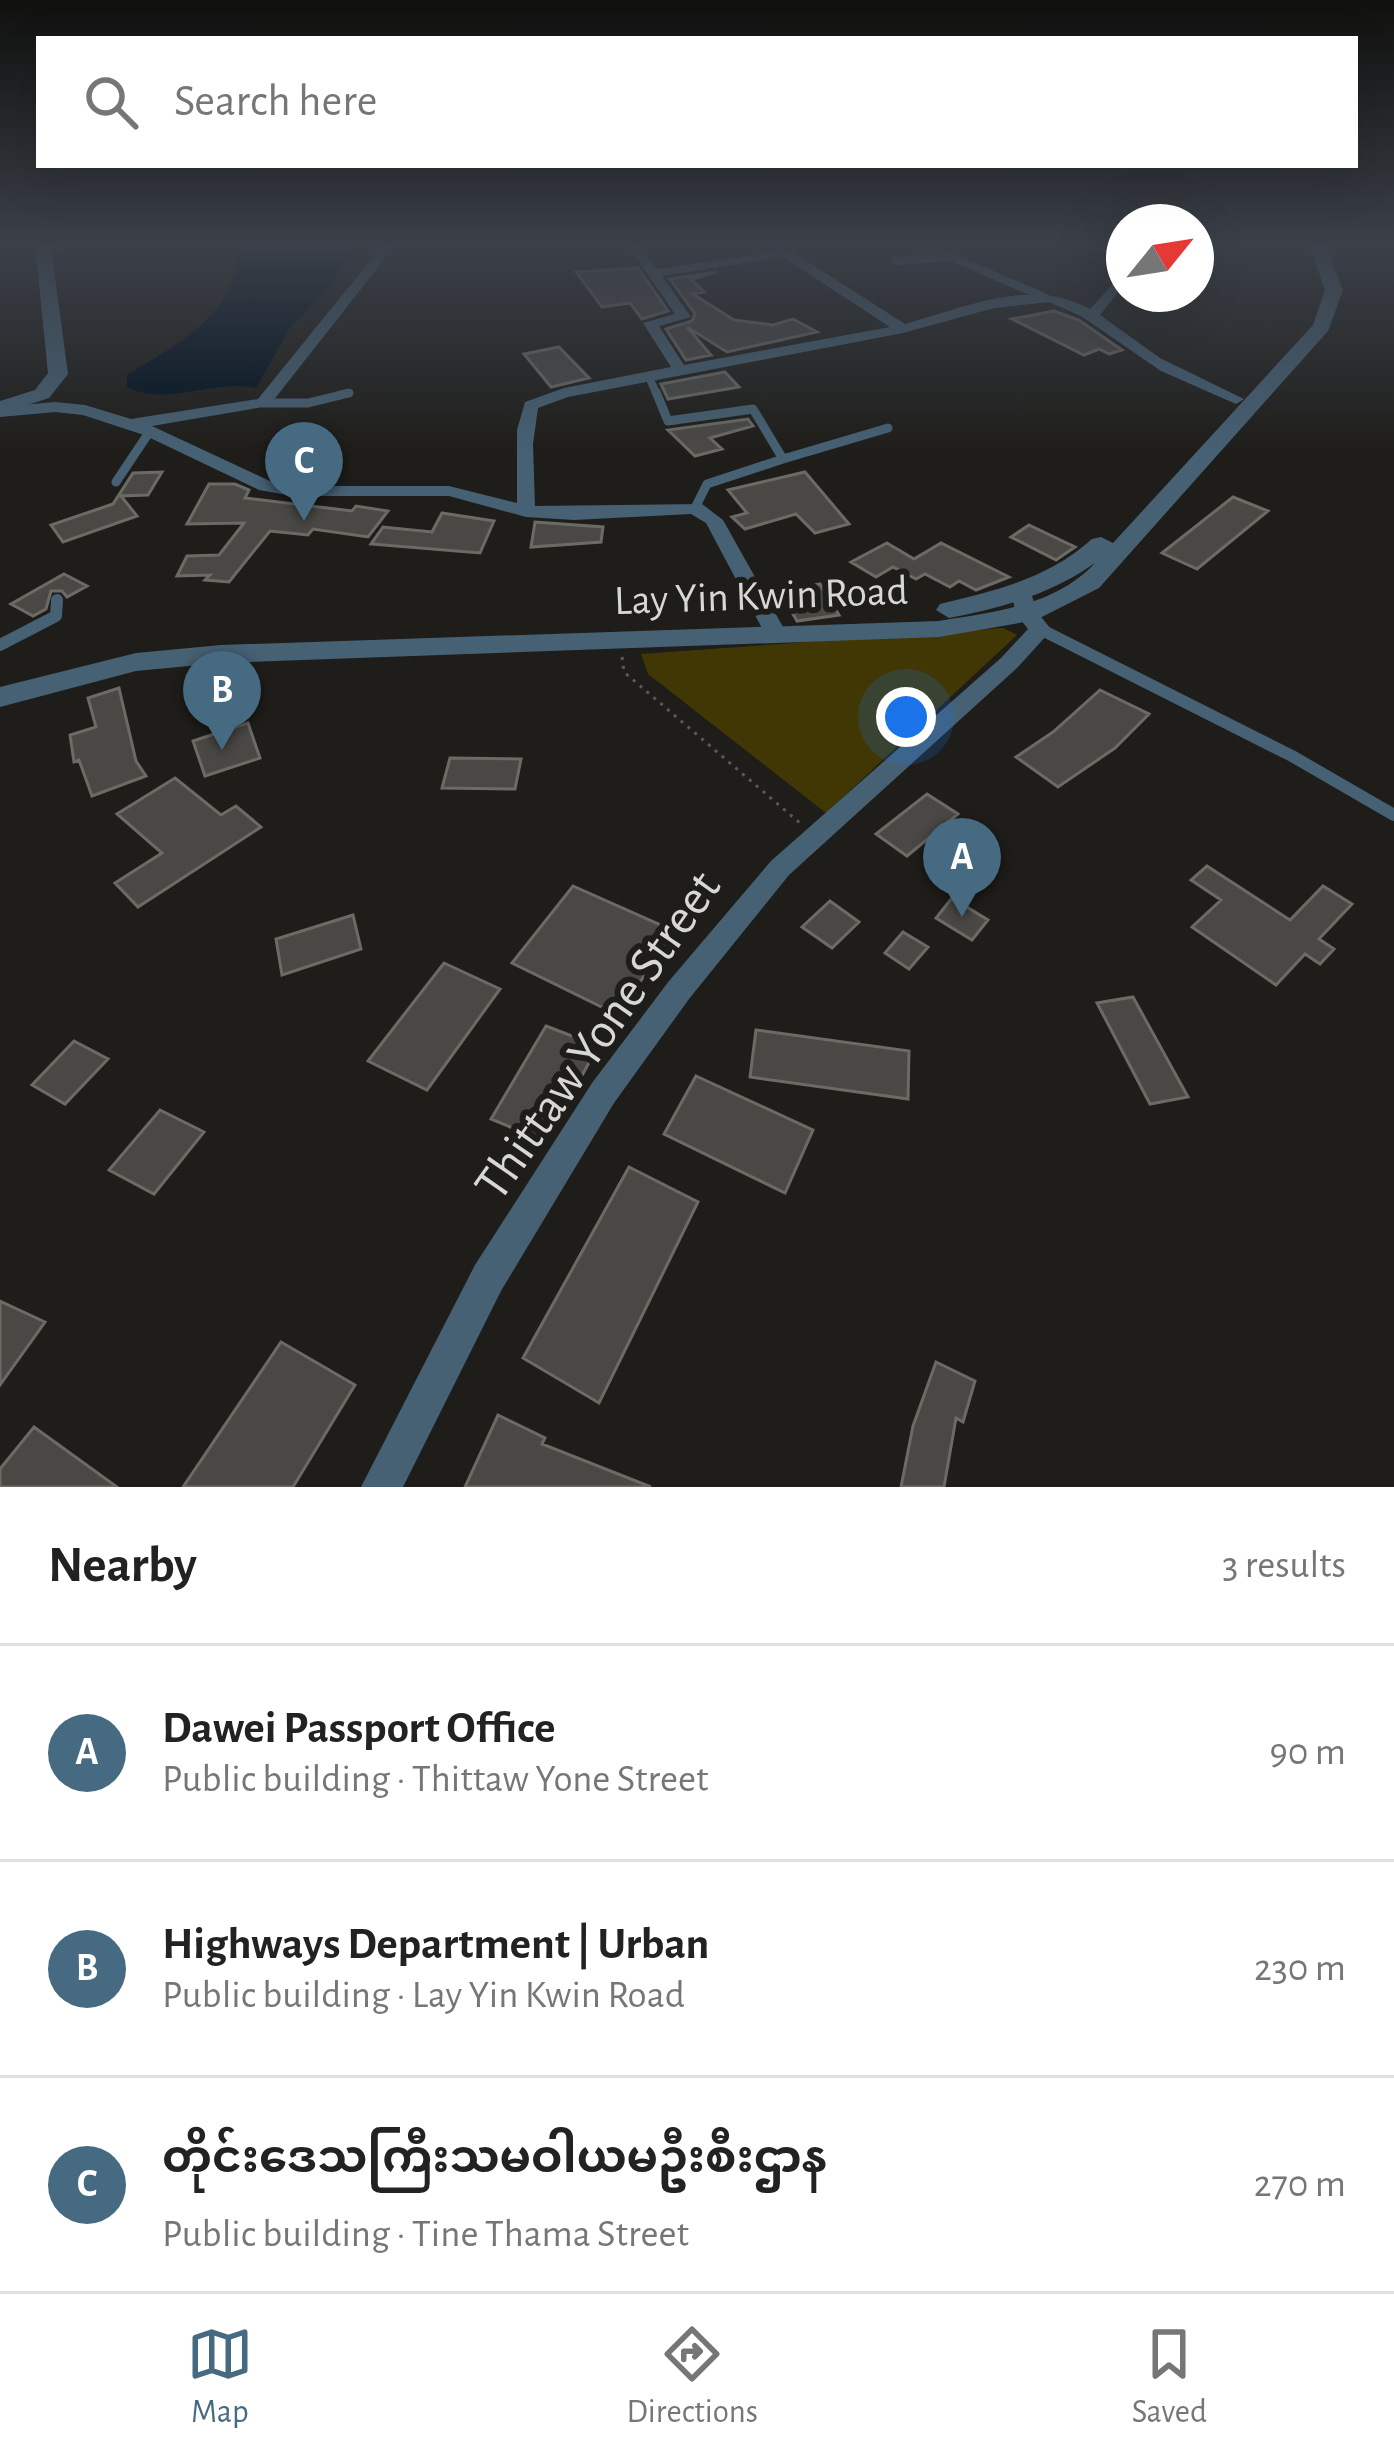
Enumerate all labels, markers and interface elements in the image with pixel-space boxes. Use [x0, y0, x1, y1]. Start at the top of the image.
search box [36, 36, 1358, 168]
icon: search [78, 69, 144, 135]
text: Search here [174, 79, 377, 124]
north arrow [1106, 204, 1214, 312]
pin: C [265, 422, 343, 521]
street label: Lay Yin Kwin Road [613, 570, 909, 622]
pin: B [183, 651, 261, 750]
your location [876, 687, 936, 747]
pin: A [923, 818, 1001, 917]
street label: Thittaw Yone Street [466, 862, 730, 1210]
text: Nearby [48, 1540, 197, 1591]
text: 3 results [1222, 1546, 1346, 1585]
text: Dawei Passport Office [162, 1706, 555, 1751]
text: A [75, 1733, 99, 1772]
text: 90 m [1269, 1733, 1346, 1772]
text: Public building · Thittaw Yone Street [162, 1760, 709, 1799]
text: Highways Department | Urban [162, 1922, 709, 1967]
text: B [76, 1949, 98, 1988]
text: 230 m [1254, 1949, 1346, 1988]
text: Public building · Lay Yin Kwin Road [162, 1976, 685, 2015]
text: တိုင်းဒေသကြီးသမဝါယမဦးစီးဌာန [162, 2136, 827, 2181]
text: C [77, 2165, 97, 2204]
text: 270 m [1254, 2165, 1346, 2204]
text: Public building · Tine Thama Street [162, 2215, 689, 2254]
tab: Map [187, 2321, 253, 2433]
tab: Directions [626, 2321, 758, 2433]
tab: Saved [1132, 2321, 1207, 2433]

